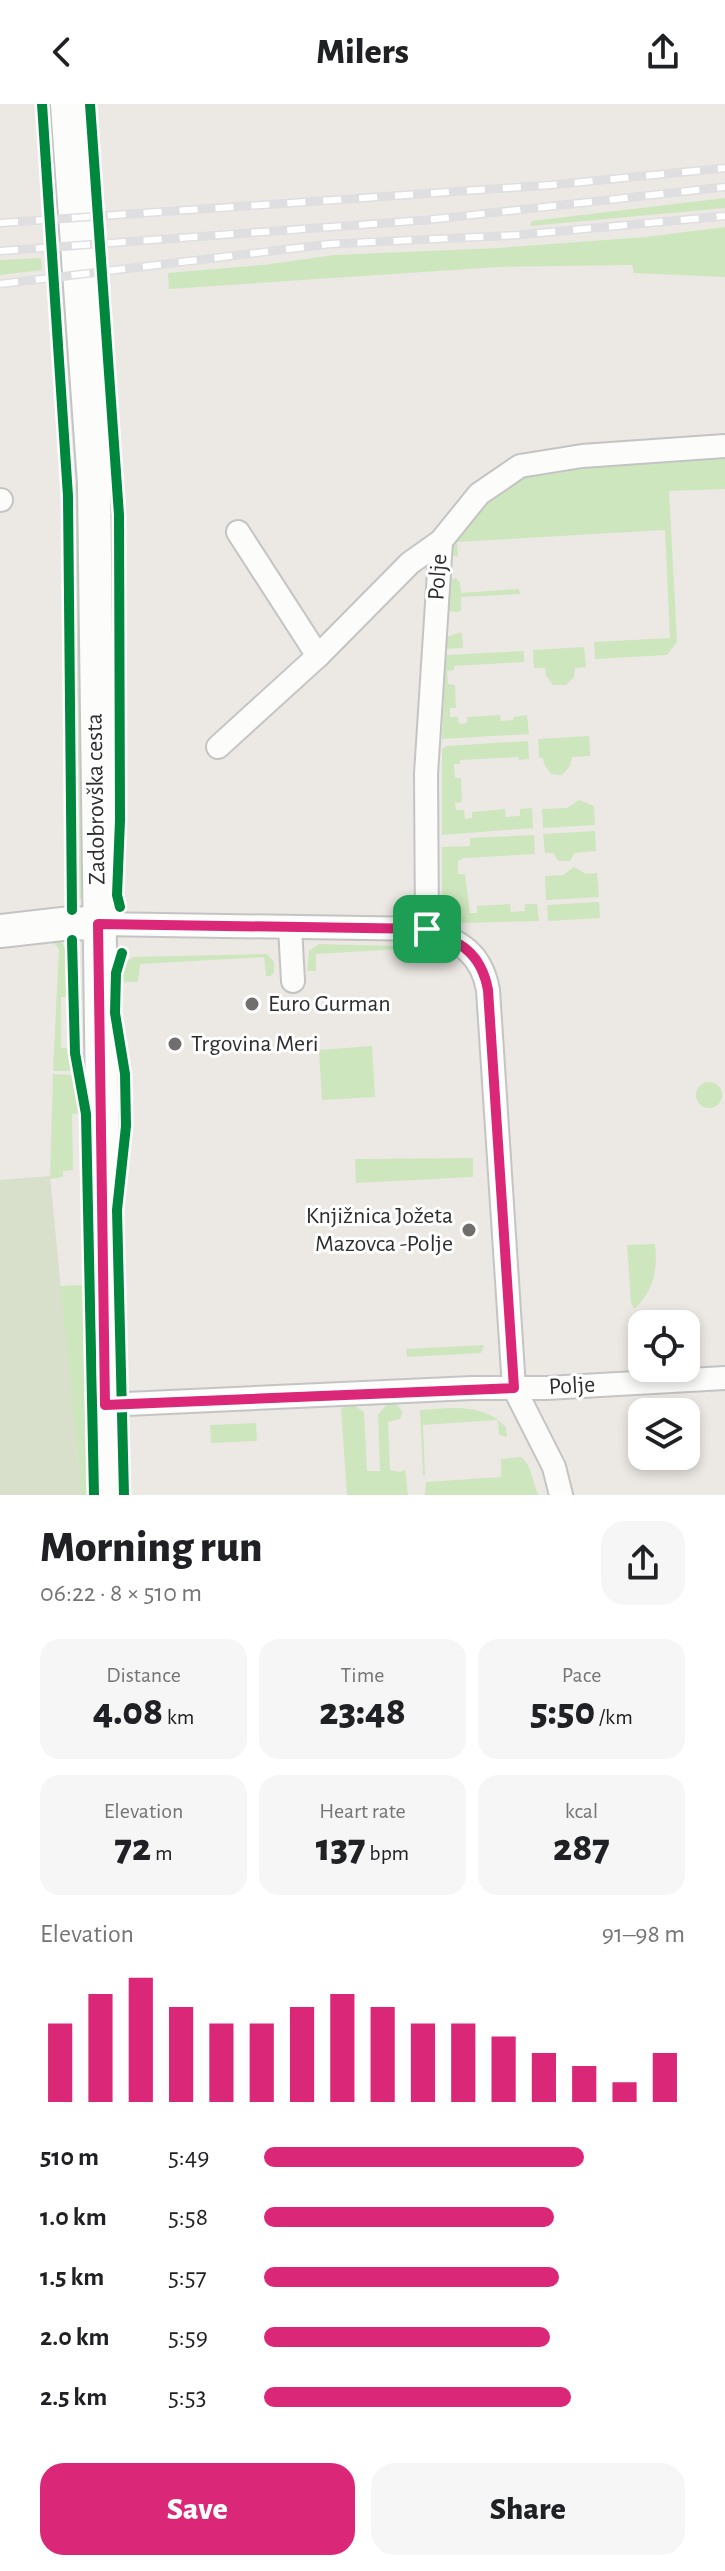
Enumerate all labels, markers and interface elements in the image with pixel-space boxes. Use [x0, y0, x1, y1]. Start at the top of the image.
icon: back [40, 30, 84, 74]
icon: share [641, 30, 685, 74]
text: Milers [316, 34, 409, 70]
street label: Polje [424, 553, 452, 601]
street label: Zadobrovška cesta [83, 713, 109, 885]
pin [393, 895, 461, 963]
icon: arrive [405, 907, 449, 951]
place label: Euro Gurman [268, 992, 391, 1016]
marker: Euro Gurman [243, 995, 261, 1013]
place label: Trgovina Meri [191, 1032, 319, 1056]
marker: Trgovina Meri [166, 1035, 184, 1053]
place label: Knjižnica Jožeta Mazovca -Polje [306, 1204, 453, 1256]
marker: Knjižnica Jožeta Mazovca -Polje [460, 1221, 478, 1239]
map controls [628, 1310, 700, 1470]
button: locate [628, 1310, 700, 1382]
street label: Polje [548, 1373, 596, 1399]
button: layers [628, 1398, 700, 1470]
button: share [601, 1521, 685, 1605]
text: Morning run [40, 1526, 263, 1570]
text: 06:22 · 8 × 510 m [40, 1580, 202, 1606]
text: Distance [106, 1664, 181, 1686]
text: Time [341, 1664, 384, 1686]
text: Pace [562, 1664, 601, 1686]
text: 4.08 [93, 1692, 163, 1732]
text: 23:48 [319, 1692, 406, 1732]
text: 5:50 [530, 1692, 595, 1732]
text: km [163, 1706, 194, 1728]
text: /km [595, 1706, 633, 1728]
text: Elevation [104, 1800, 183, 1822]
text: Heart rate [319, 1800, 406, 1822]
text: kcal [565, 1800, 598, 1822]
text: 72 [115, 1828, 151, 1868]
text: 137 [316, 1828, 366, 1868]
text: 287 [553, 1828, 610, 1868]
text: m [151, 1842, 173, 1864]
text: bpm [366, 1842, 409, 1864]
text: Elevation [40, 1921, 134, 1947]
text: 91–98 m [602, 1921, 685, 1947]
text: 510 m [40, 2144, 99, 2170]
text: 5:49 [168, 2144, 210, 2170]
text: 1.0 km [40, 2204, 107, 2230]
text: 5:58 [168, 2204, 208, 2230]
text: 1.5 km [40, 2264, 104, 2290]
text: 5:57 [168, 2264, 207, 2290]
text: 2.0 km [40, 2324, 110, 2350]
text: 5:59 [168, 2324, 208, 2350]
text: 2.5 km [40, 2384, 107, 2410]
text: 5:53 [168, 2384, 206, 2410]
button: Save [40, 2463, 355, 2555]
button: Share [371, 2463, 685, 2555]

